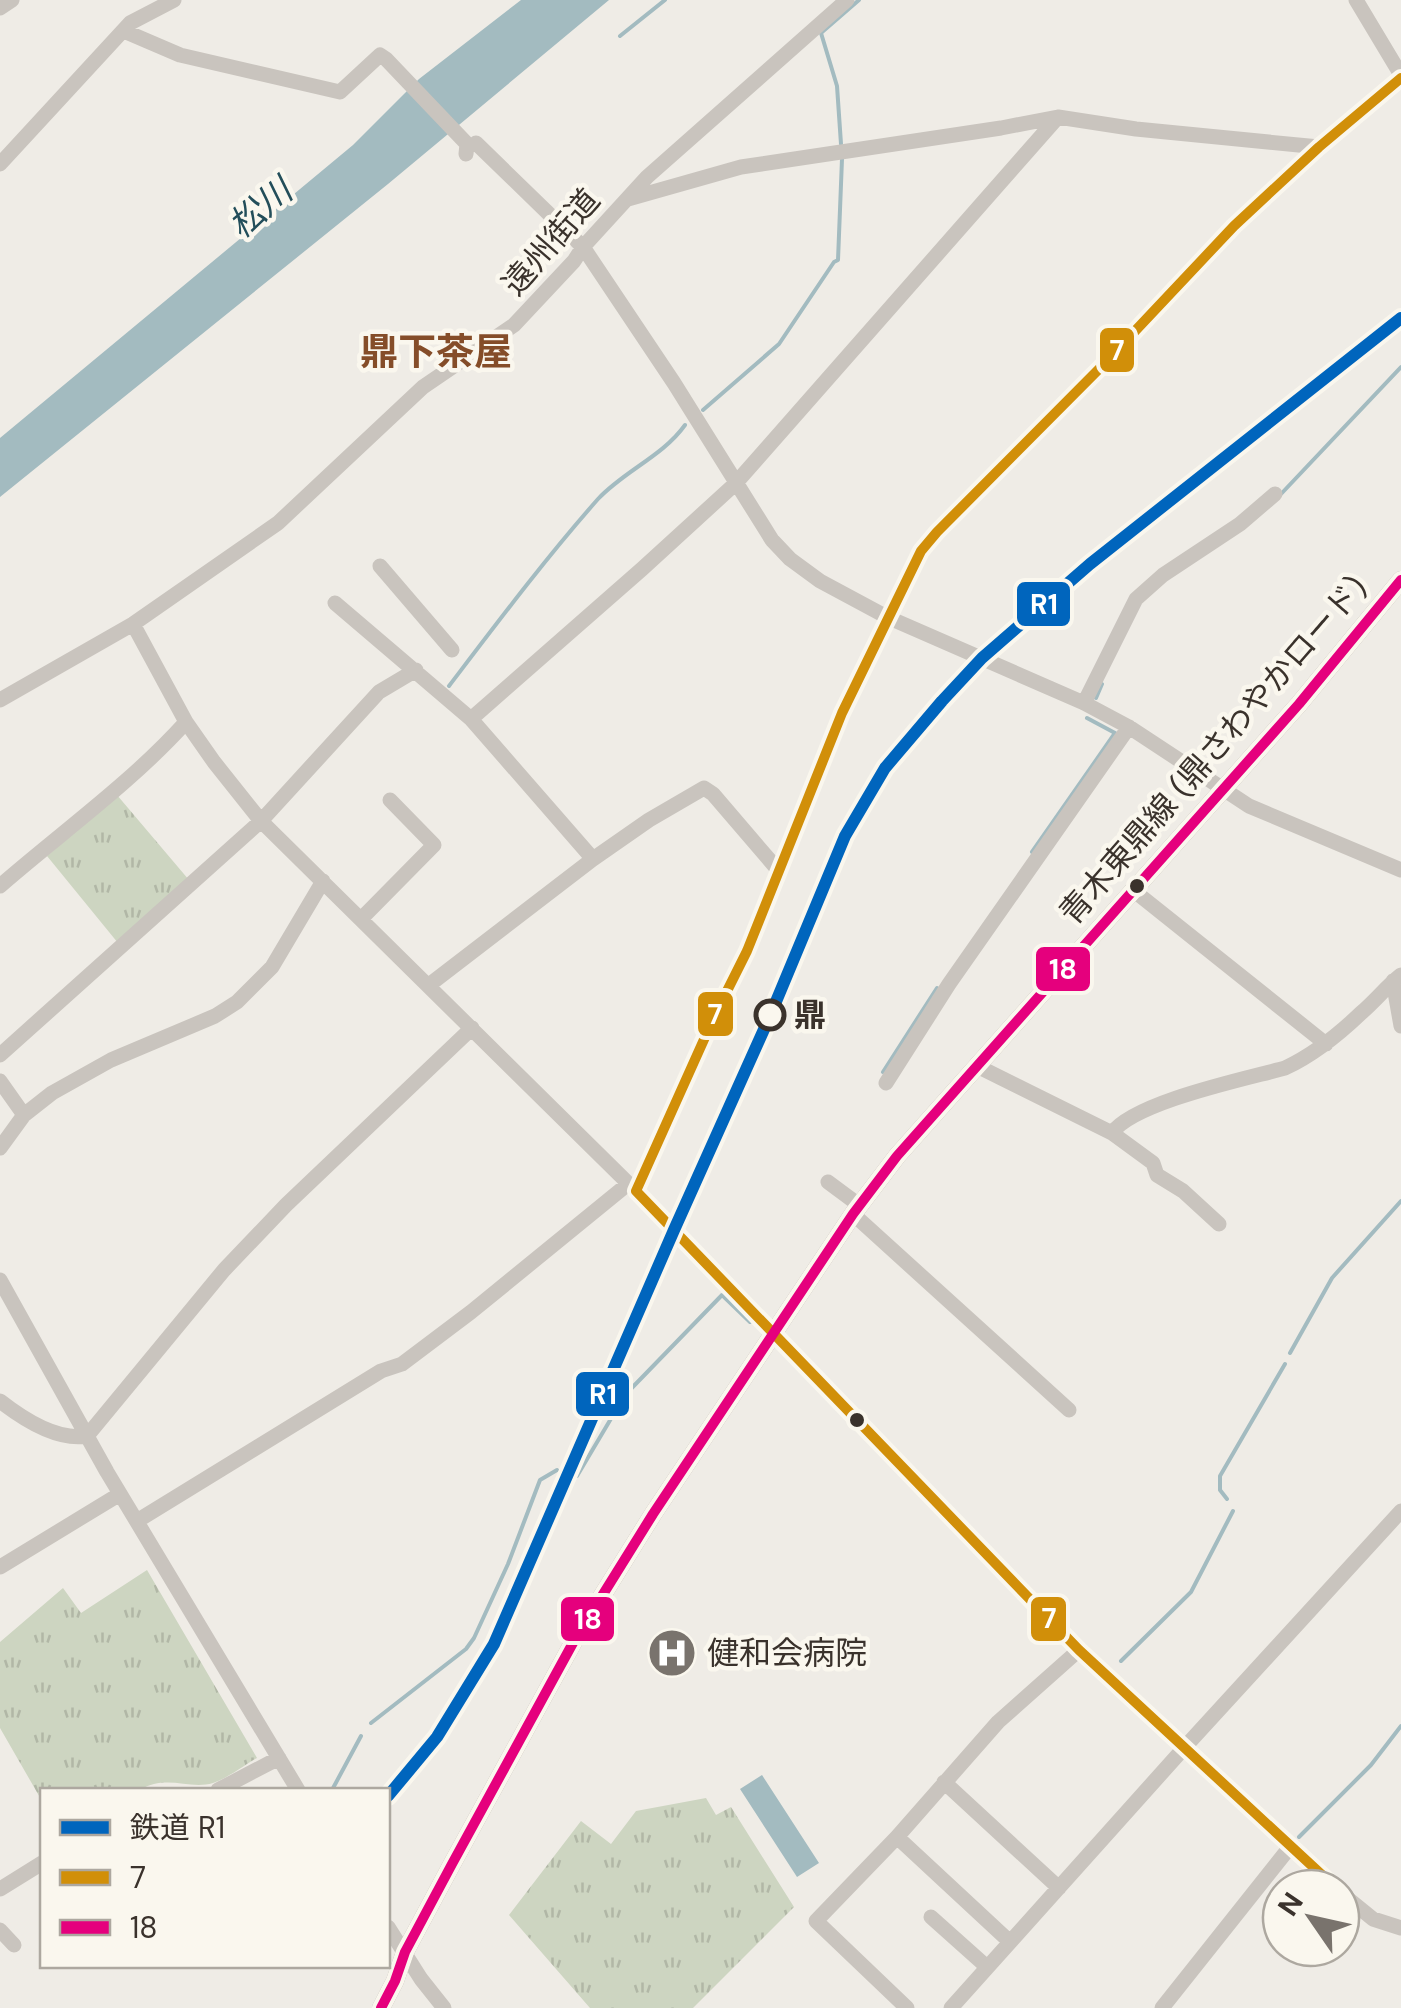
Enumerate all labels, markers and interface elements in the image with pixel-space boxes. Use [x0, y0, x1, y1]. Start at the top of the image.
water label: 松川 [218, 165, 305, 248]
street label: 遠州街道 [493, 180, 609, 304]
line badge: 7 [1098, 326, 1136, 374]
district label: 鼎下茶屋 [360, 327, 512, 377]
text: 7 [1109, 332, 1125, 369]
street label: 青木東鼎線 (鼎さわやかロード) [1050, 567, 1376, 933]
line badge: R1 [1015, 580, 1072, 628]
text: R1 [1030, 586, 1058, 623]
unlabelled marker [1127, 876, 1147, 896]
line badge: 18 [1034, 945, 1092, 993]
text: 18 [1049, 951, 1077, 988]
line badge: 7 [696, 990, 735, 1038]
place label: 鼎 [794, 994, 826, 1036]
text: 7 [707, 996, 723, 1033]
marker: 鼎 [755, 1000, 785, 1030]
line badge: R1 [574, 1370, 631, 1418]
text: R1 [589, 1376, 617, 1413]
unlabelled marker [847, 1410, 867, 1430]
line badge: 18 [559, 1595, 616, 1643]
line badge: 7 [1029, 1595, 1068, 1643]
text: 7 [1041, 1600, 1057, 1637]
text: 18 [574, 1601, 602, 1638]
hospital icon: 健和会病院 [646, 1627, 698, 1679]
place label: 健和会病院 [707, 1632, 867, 1674]
legend [40, 1788, 390, 1968]
text: 鉄道 R1 [130, 1808, 225, 1847]
text: 7 [130, 1858, 146, 1897]
north arrow [1261, 1868, 1361, 1968]
text: N [1270, 1885, 1312, 1923]
text: 18 [130, 1908, 158, 1947]

